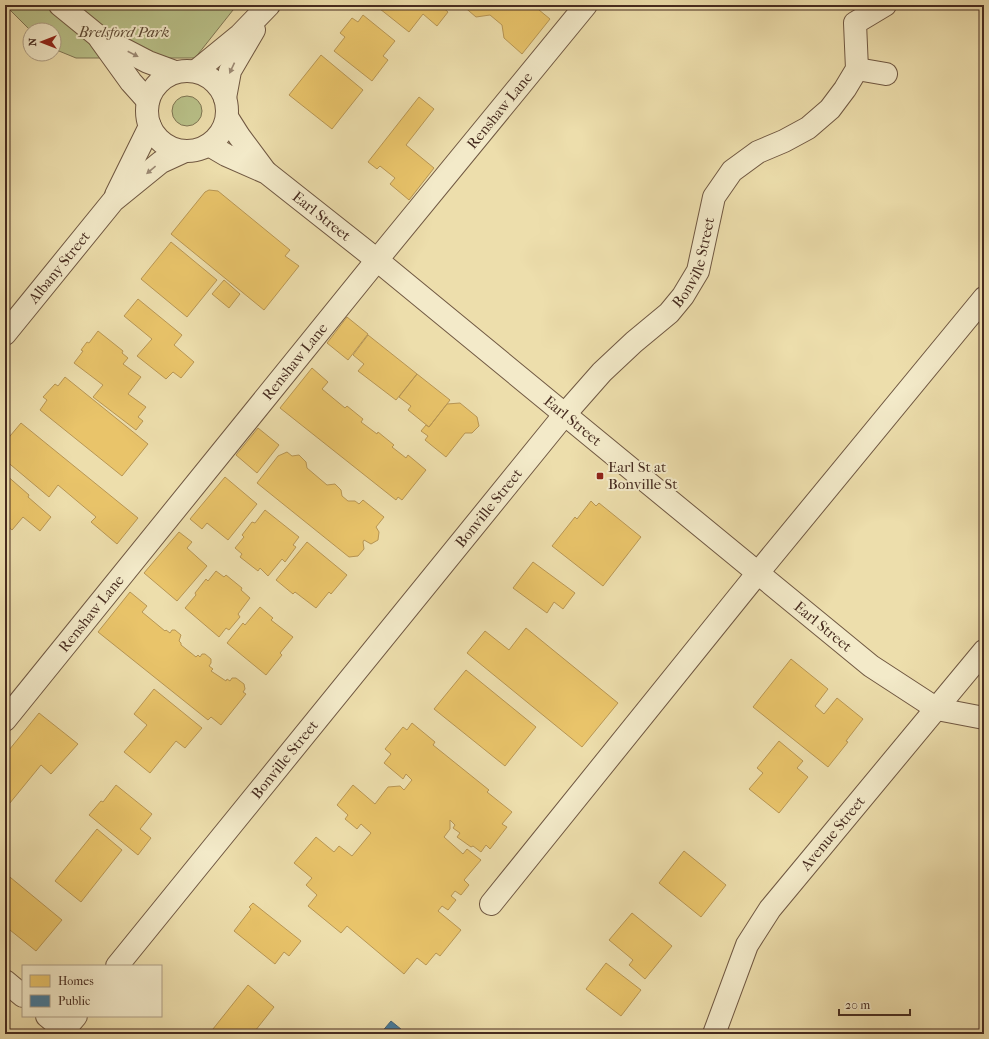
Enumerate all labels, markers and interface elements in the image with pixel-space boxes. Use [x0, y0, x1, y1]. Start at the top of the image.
north arrow [22, 22, 62, 62]
park label: Brelsford Park [78, 23, 170, 41]
text: N [26, 37, 39, 46]
one-way arrow [127, 51, 139, 57]
one-way arrow [229, 62, 236, 74]
street label: Renshaw Lane [463, 68, 537, 152]
one-way arrow [146, 165, 156, 174]
street label: Earl Street [289, 188, 355, 245]
street label: Bonville Street [668, 215, 718, 311]
street label: Albany Street [24, 227, 94, 308]
street label: Renshaw Lane [258, 319, 332, 404]
street label: Earl Street [540, 392, 606, 450]
place label: Earl St at Bonville St [608, 458, 678, 493]
street label: Bonville Street [452, 464, 526, 551]
marker: Earl St at Bonville St [595, 471, 605, 481]
street label: Renshaw Lane [55, 571, 128, 656]
street label: Earl Street [790, 598, 856, 656]
street label: Bonville Street [247, 716, 322, 802]
street label: Avenue Street [796, 792, 869, 875]
legend [22, 965, 162, 1017]
text: Homes [58, 974, 94, 988]
scale bar [839, 991, 910, 1017]
text: Public [58, 994, 90, 1008]
text: 20 m [845, 998, 870, 1012]

